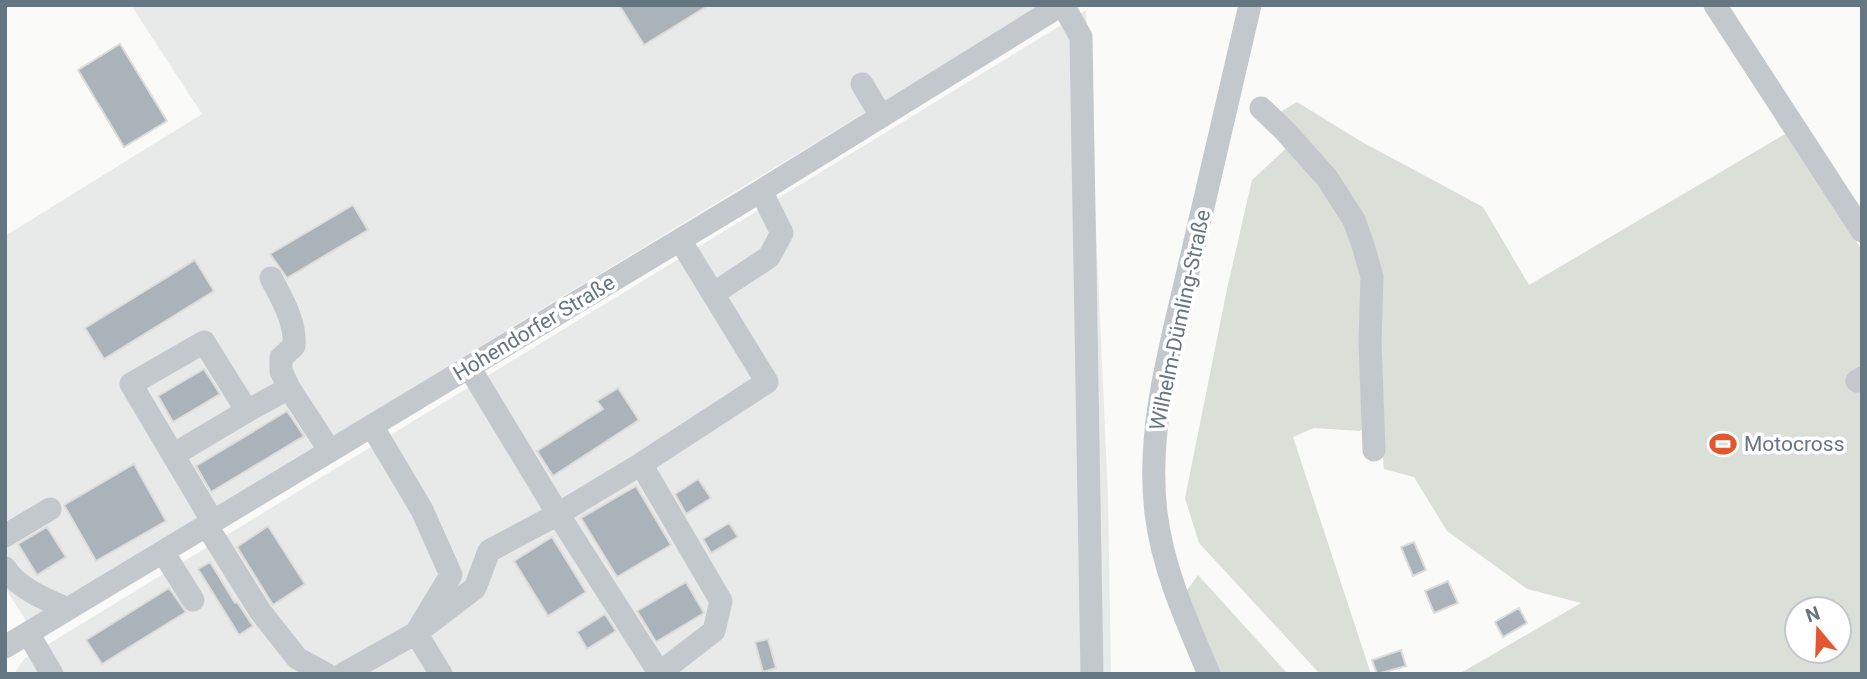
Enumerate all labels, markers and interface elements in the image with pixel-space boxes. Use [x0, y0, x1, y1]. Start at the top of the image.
street label: Wilhelm-Dümling-Straße [1145, 207, 1215, 433]
street label: Hohendorfer Straße [449, 270, 619, 386]
sports icon: Motocross [1708, 429, 1738, 459]
place label: Motocross [1744, 432, 1845, 456]
north arrow [1783, 595, 1853, 665]
text: N [1803, 601, 1823, 627]

